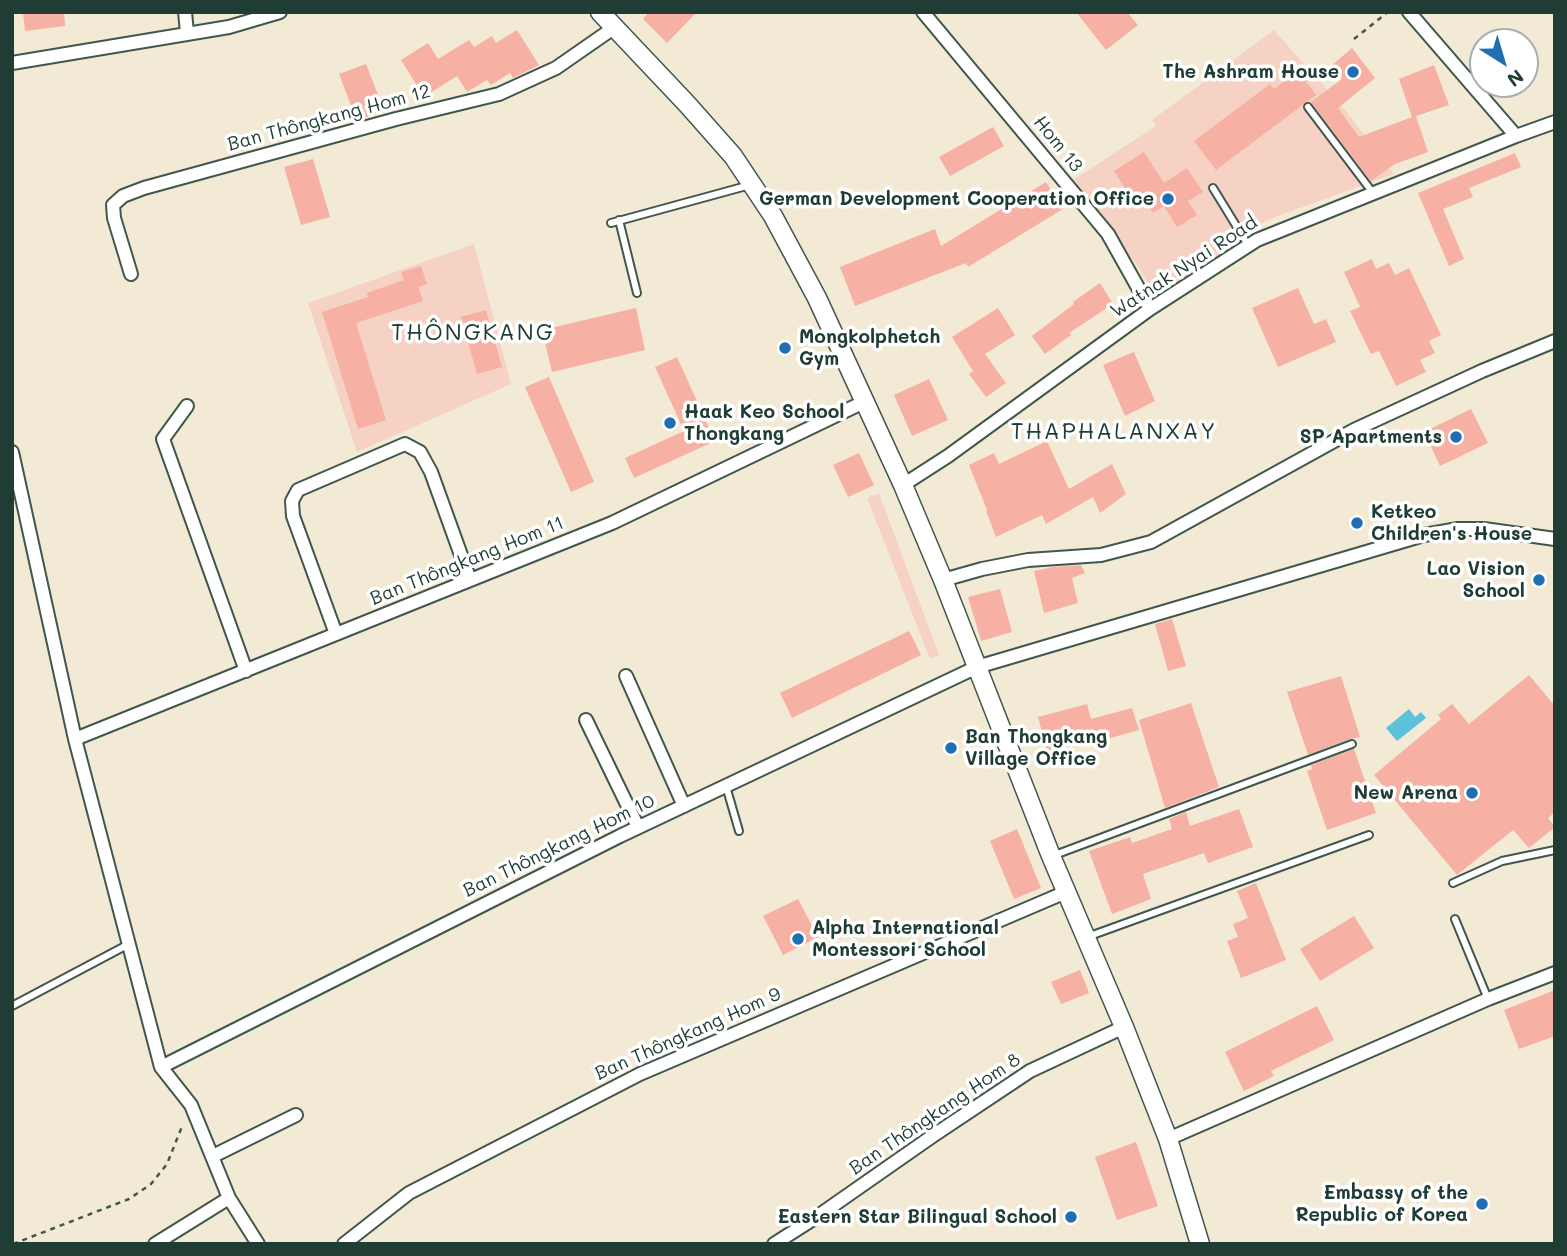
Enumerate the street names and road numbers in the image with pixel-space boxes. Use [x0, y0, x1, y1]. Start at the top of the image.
street label: Ban Thôngkang Hom 12 [225, 80, 433, 156]
street label: Hom 13 [1028, 111, 1088, 177]
street label: Watnak Nyai Road [1106, 211, 1262, 323]
street label: Ban Thôngkang Hom 11 [367, 512, 567, 610]
street label: Ban Thôngkang Hom 10 [460, 790, 658, 902]
street label: Ban Thôngkang Hom 9 [591, 983, 785, 1085]
street label: Ban Thôngkang Hom 8 [845, 1048, 1025, 1180]

